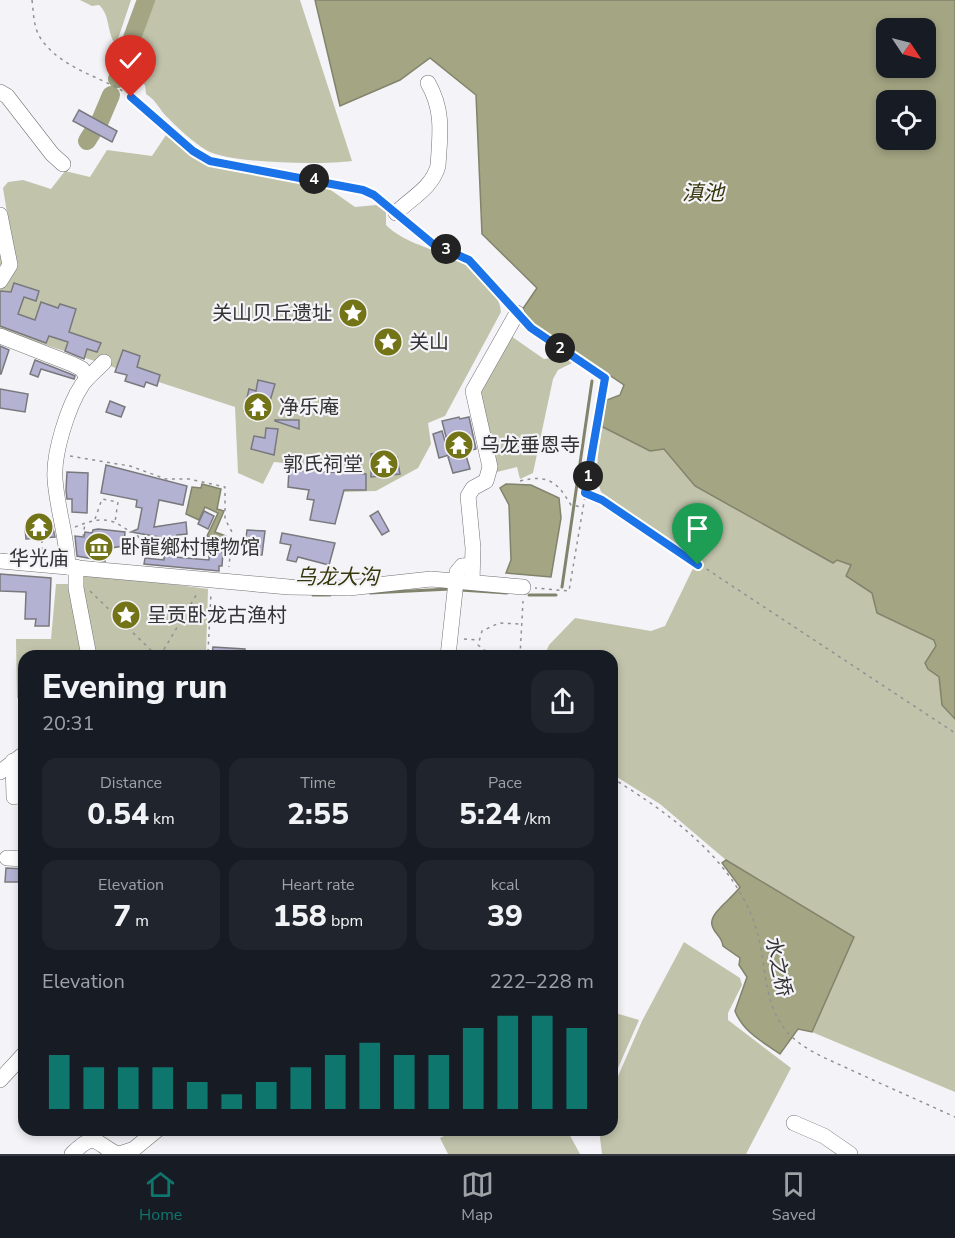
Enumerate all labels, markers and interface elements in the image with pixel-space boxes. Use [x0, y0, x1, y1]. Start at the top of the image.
north arrow [876, 18, 936, 78]
map controls [876, 18, 936, 150]
pin [105, 35, 156, 97]
icon: check [114, 44, 147, 77]
button: locate [876, 90, 936, 150]
pin: 4 [299, 164, 329, 194]
text: 4 [309, 168, 319, 190]
water label: 滇池 [682, 179, 726, 207]
pin: 3 [431, 234, 461, 264]
text: 3 [441, 238, 451, 260]
place icon: 关山贝丘遗址 [337, 297, 369, 329]
place label: 关山贝丘遗址 [212, 300, 332, 327]
place icon: 关山 [372, 326, 404, 358]
place label: 关山 [409, 329, 449, 356]
pin: 2 [545, 333, 575, 363]
text: 2 [555, 337, 565, 359]
temple icon: 净乐庵 [242, 391, 274, 423]
place label: 净乐庵 [279, 394, 339, 421]
temple icon: 乌龙垂恩寺 [443, 429, 475, 461]
place label: 乌龙垂恩寺 [480, 432, 580, 459]
temple icon: 郭氏祠堂 [368, 448, 400, 480]
place label: 郭氏祠堂 [283, 451, 363, 478]
pin: 1 [573, 461, 603, 491]
text: 1 [583, 465, 593, 487]
pin [672, 503, 723, 565]
temple icon: 华光庙 [23, 511, 55, 543]
icon: arrive [681, 512, 714, 545]
museum icon: 卧龍鄉村博物馆 [83, 531, 115, 563]
place label: 卧龍鄉村博物馆 [120, 534, 260, 561]
place label: 华光庙 [9, 545, 69, 572]
water label: 乌龙大沟 [295, 563, 381, 591]
place icon: 呈贡卧龙古渔村 [110, 599, 142, 631]
place label: 呈贡卧龙古渔村 [147, 602, 287, 629]
text: Evening run [42, 665, 227, 710]
button: share [531, 670, 594, 733]
text: 20:31 [42, 710, 95, 737]
text: Distance [100, 772, 162, 794]
text: Time [300, 772, 336, 794]
text: Pace [488, 772, 522, 794]
text: 0.54 [87, 794, 149, 835]
text: 2:55 [287, 794, 349, 835]
text: 5:24 [459, 794, 521, 835]
text: km [149, 808, 175, 830]
text: /km [521, 808, 551, 830]
text: Elevation [98, 874, 164, 896]
text: Heart rate [281, 874, 355, 896]
text: kcal [491, 874, 519, 896]
text: 7 [113, 896, 131, 937]
text: 158 [273, 896, 327, 937]
text: 39 [487, 896, 523, 937]
text: m [131, 910, 149, 932]
text: bpm [327, 910, 363, 932]
street label: 水之桥 [759, 935, 798, 999]
text: Elevation [42, 968, 125, 995]
text: 222–228 m [490, 968, 594, 995]
tab: Home [139, 1168, 182, 1226]
tab: Map [461, 1168, 494, 1226]
tab: Saved [772, 1168, 816, 1226]

